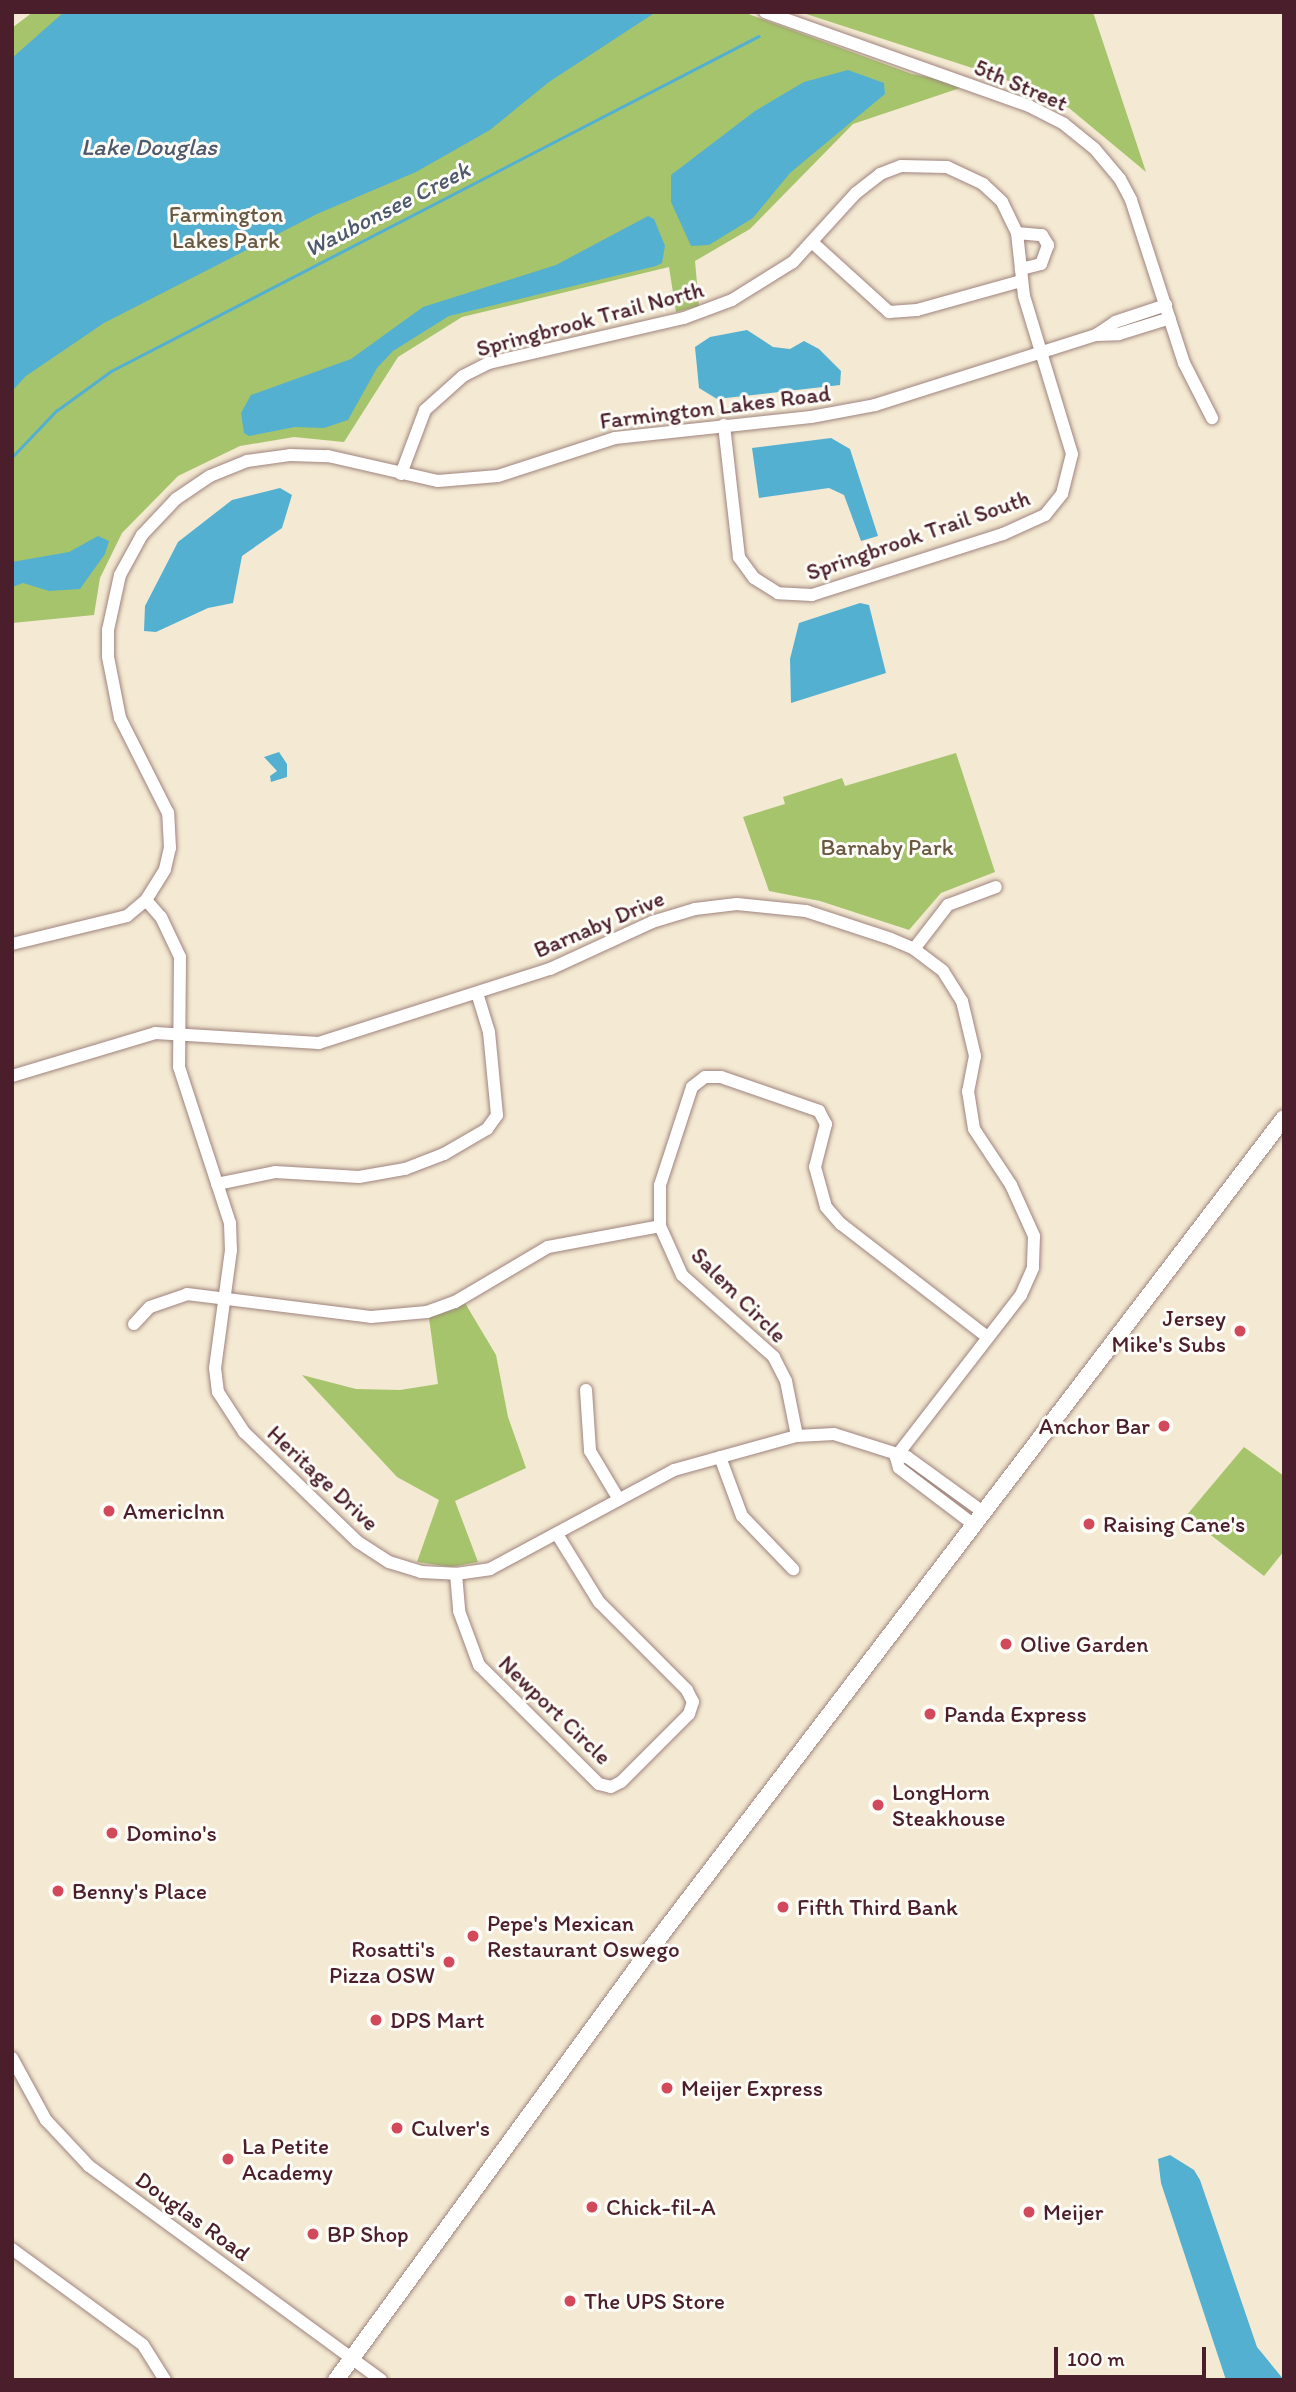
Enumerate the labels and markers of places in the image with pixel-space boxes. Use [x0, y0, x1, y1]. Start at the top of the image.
place label: Jersey Mike's Subs [1112, 1304, 1226, 1358]
marker: Jersey Mike's Subs [1232, 1323, 1248, 1339]
place label: Anchor Bar [1038, 1412, 1150, 1440]
marker: Anchor Bar [1156, 1418, 1172, 1434]
place label: AmericInn [123, 1497, 225, 1525]
marker: AmericInn [101, 1503, 117, 1519]
place label: Raising Cane's [1103, 1510, 1245, 1538]
marker: Raising Cane's [1081, 1516, 1097, 1532]
place label: Olive Garden [1020, 1630, 1149, 1658]
marker: Olive Garden [998, 1636, 1014, 1652]
place label: Panda Express [944, 1700, 1086, 1728]
marker: Panda Express [922, 1706, 938, 1722]
place label: LongHorn Steakhouse [892, 1778, 1005, 1832]
marker: LongHorn Steakhouse [870, 1797, 886, 1813]
place label: Domino's [126, 1819, 217, 1847]
marker: Domino's [104, 1825, 120, 1841]
place label: Benny's Place [72, 1877, 207, 1905]
marker: Benny's Place [50, 1883, 66, 1899]
place label: Fifth Third Bank [797, 1893, 958, 1921]
marker: Fifth Third Bank [775, 1899, 791, 1915]
place label: Pepe's Mexican Restaurant Oswego [487, 1909, 680, 1963]
marker: Pepe's Mexican Restaurant Oswego [465, 1928, 481, 1944]
place label: Rosatti's Pizza OSW [329, 1935, 435, 1989]
marker: Rosatti's Pizza OSW [441, 1954, 457, 1970]
place label: DPS Mart [390, 2006, 484, 2034]
marker: DPS Mart [368, 2012, 384, 2028]
place label: Meijer Express [681, 2074, 822, 2102]
marker: Meijer Express [659, 2080, 675, 2096]
place label: Culver's [411, 2114, 490, 2142]
marker: Culver's [389, 2120, 405, 2136]
place label: La Petite Academy [242, 2132, 333, 2186]
marker: La Petite Academy [220, 2151, 236, 2167]
place label: Chick-fil-A [606, 2193, 716, 2221]
place label: Meijer [1043, 2198, 1103, 2226]
marker: Chick-fil-A [584, 2199, 600, 2215]
marker: Meijer [1021, 2204, 1037, 2220]
place label: BP Shop [327, 2220, 409, 2248]
marker: BP Shop [305, 2226, 321, 2242]
place label: The UPS Store [584, 2287, 725, 2315]
marker: The UPS Store [562, 2293, 578, 2309]

